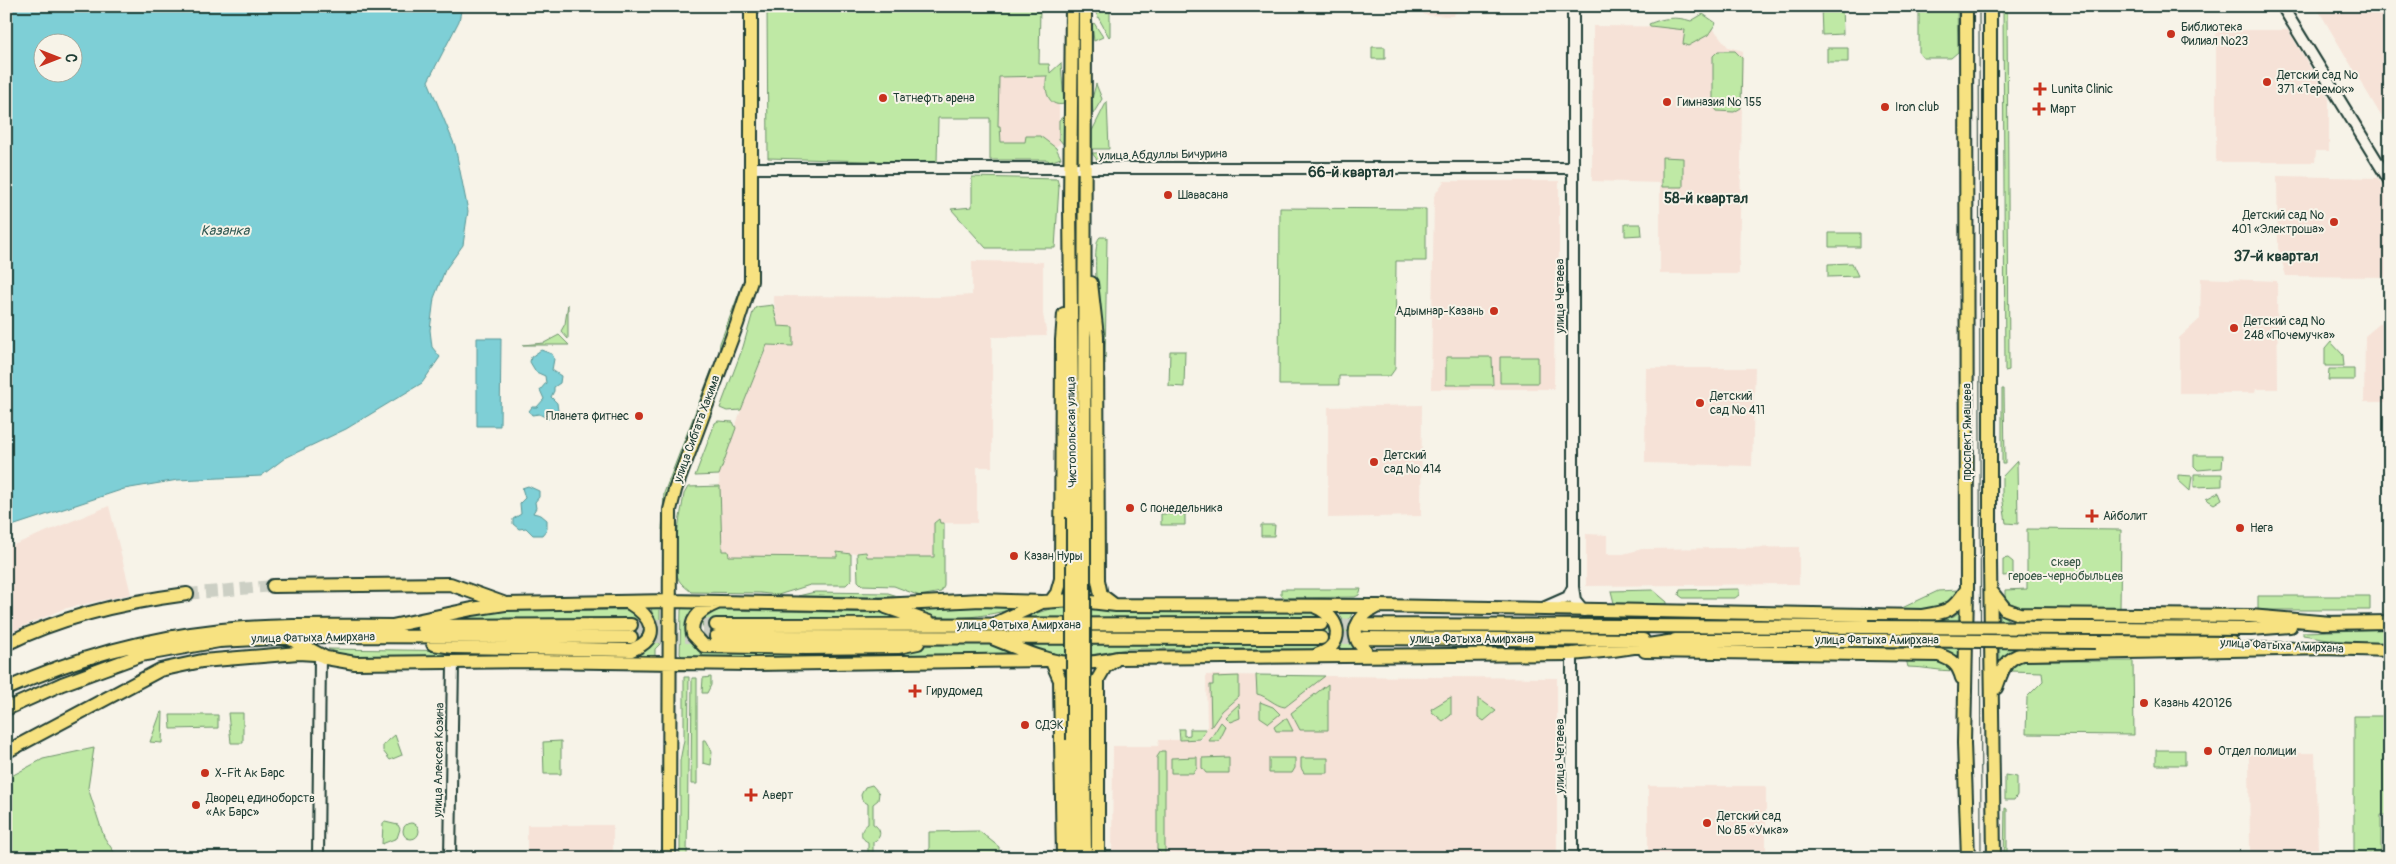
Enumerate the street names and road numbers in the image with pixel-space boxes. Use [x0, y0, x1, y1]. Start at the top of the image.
street label: улица Абдуллы Бичурина [1098, 146, 1228, 164]
street label: улица Четаева [1553, 258, 1568, 334]
street label: улица Сибгата Хакима [670, 373, 724, 486]
street label: Чистопольская улица [1064, 376, 1080, 488]
street label: проспект Ямашева [1960, 383, 1975, 481]
street label: улица Фатыха Амирхана [956, 618, 1081, 633]
street label: улица Фатыха Амирхана [250, 629, 375, 647]
street label: улица Фатыха Амирхана [1409, 632, 1534, 647]
street label: улица Фатыха Амирхана [1814, 633, 1939, 648]
street label: улица Фатыха Амирхана [2219, 635, 2345, 657]
street label: улица Алексея Козина [430, 702, 448, 819]
street label: улица Четаева [1553, 718, 1568, 794]

